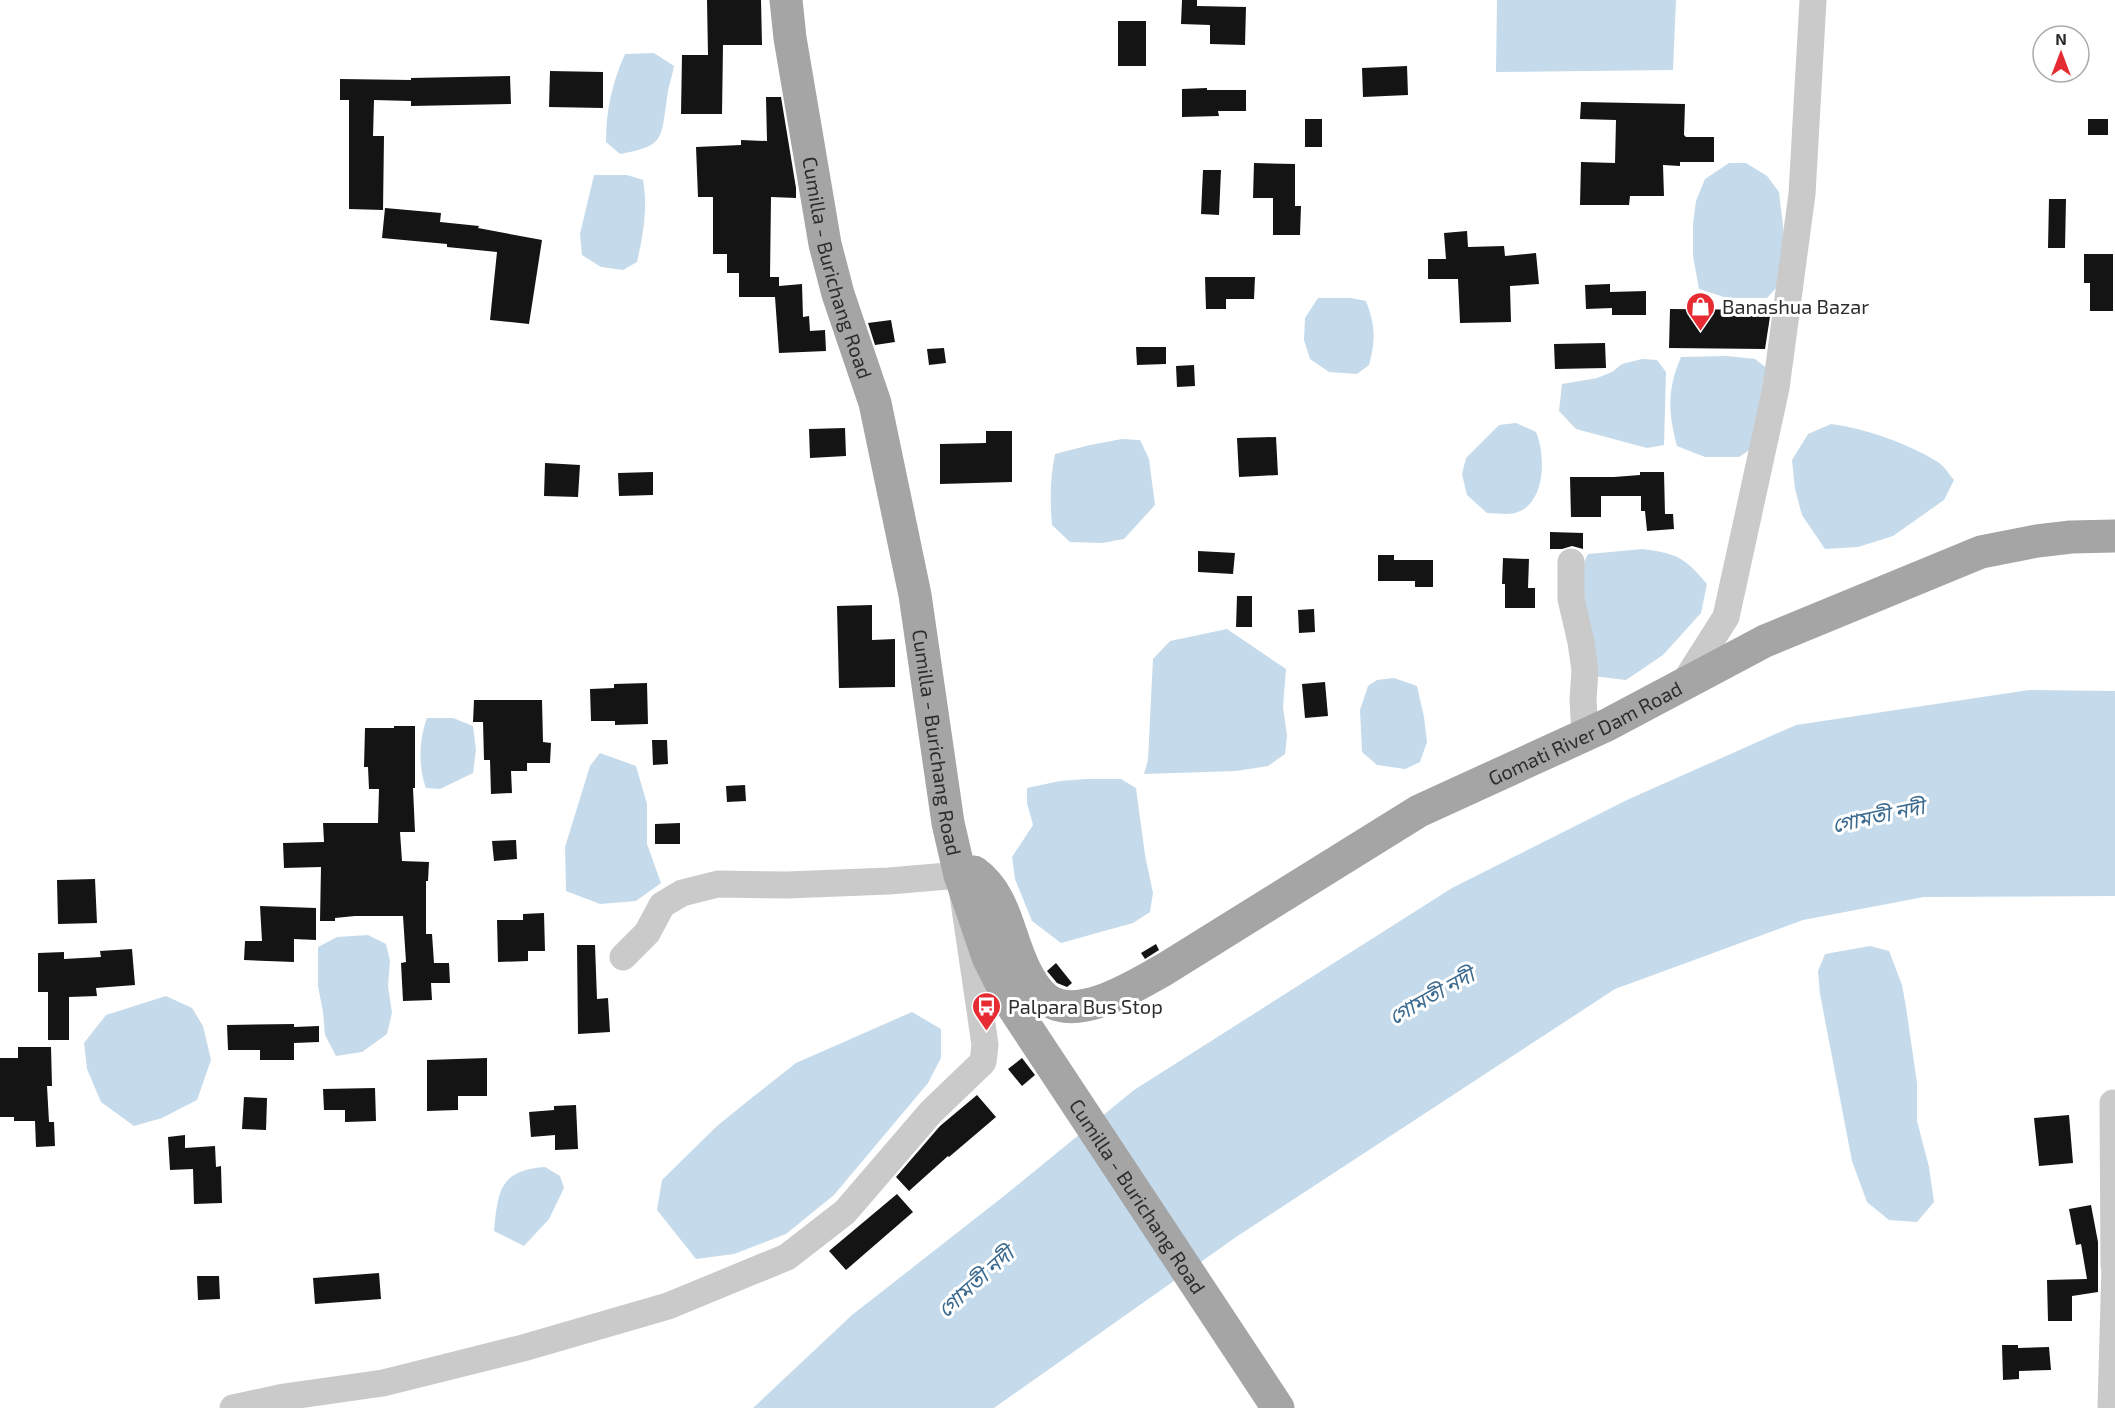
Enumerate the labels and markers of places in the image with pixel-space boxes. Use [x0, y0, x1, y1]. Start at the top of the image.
shop icon: Banashua Bazar [1685, 290, 1717, 332]
place label: Banashua Bazar [1722, 294, 1869, 318]
bus stop icon: Palpara Bus Stop [971, 990, 1003, 1032]
place label: Palpara Bus Stop [1008, 994, 1163, 1018]

